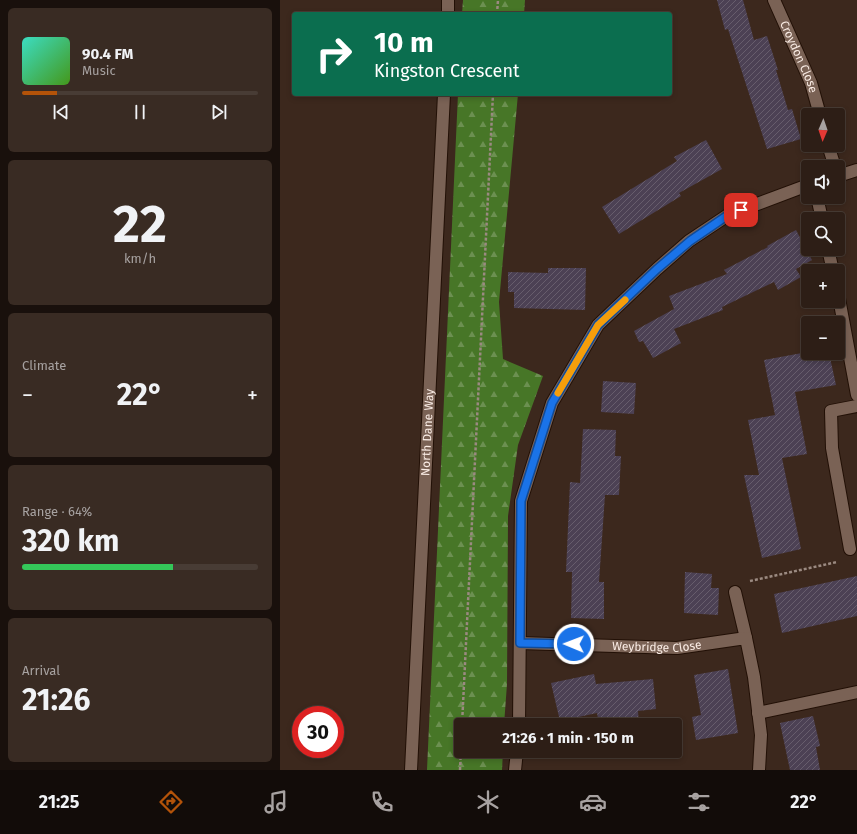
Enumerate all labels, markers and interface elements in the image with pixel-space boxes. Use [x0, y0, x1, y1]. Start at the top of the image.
street label: Croydon Close [777, 18, 820, 94]
text: 10 m [374, 26, 434, 59]
icon: right [308, 28, 360, 80]
text: 90.4 FM [82, 45, 133, 63]
text: Kingston Crescent [374, 60, 519, 82]
text: Music [82, 63, 116, 78]
icon: previous [50, 101, 72, 123]
icon: pause [129, 101, 151, 123]
icon: next [208, 101, 230, 123]
north arrow [801, 108, 845, 152]
map controls [801, 108, 845, 360]
button: sound [801, 160, 845, 204]
text: 22 [113, 193, 167, 256]
pin [724, 193, 758, 227]
icon: arrive [730, 199, 752, 221]
button: search [801, 212, 845, 256]
text: km/h [124, 251, 156, 266]
button: + [801, 264, 845, 308]
button: − [801, 316, 845, 360]
text: Climate [22, 358, 66, 373]
text: 22° [117, 377, 163, 413]
text: − [22, 382, 33, 409]
text: + [247, 382, 258, 409]
street label: North Dane Way [418, 388, 437, 476]
text: Range · 64% [22, 504, 92, 519]
text: 320 km [22, 523, 119, 559]
position arrow [553, 623, 595, 665]
street label: Weybridge Close [612, 638, 702, 655]
text: Arrival [22, 663, 60, 678]
text: 21:26 [22, 682, 90, 718]
speed limit sign: 30 [292, 706, 344, 758]
text: 21:26 · 1 min · 150 m [502, 729, 634, 747]
icon: directions [157, 788, 185, 816]
icon: music [262, 788, 290, 816]
icon: phone [368, 788, 396, 816]
icon: climate [474, 788, 502, 816]
icon: car [579, 788, 607, 816]
icon: filters [685, 788, 713, 816]
text: 21:25 [39, 791, 79, 813]
text: 22° [790, 791, 818, 813]

